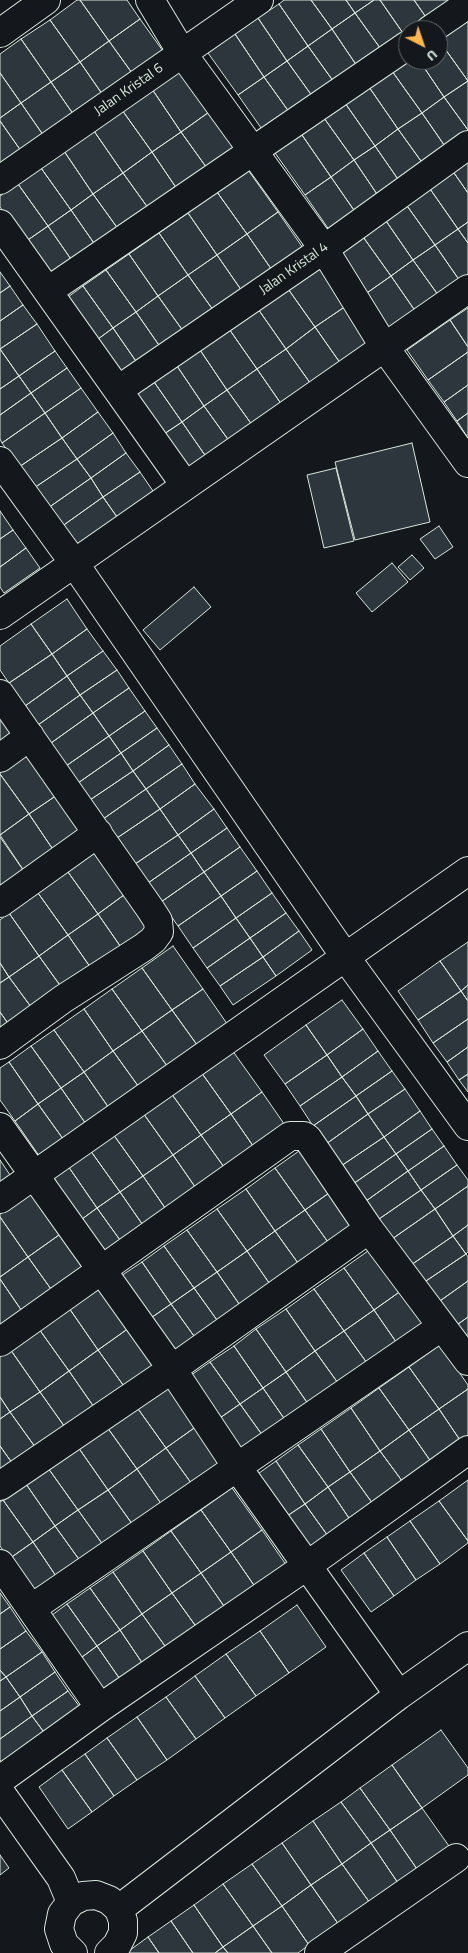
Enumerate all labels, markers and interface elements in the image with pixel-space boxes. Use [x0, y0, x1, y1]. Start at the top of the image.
north arrow [398, 20, 448, 70]
text: U [422, 45, 443, 67]
street label: Jalan Kristal 6 [91, 60, 167, 120]
street label: Jalan Kristal 4 [256, 239, 332, 299]

